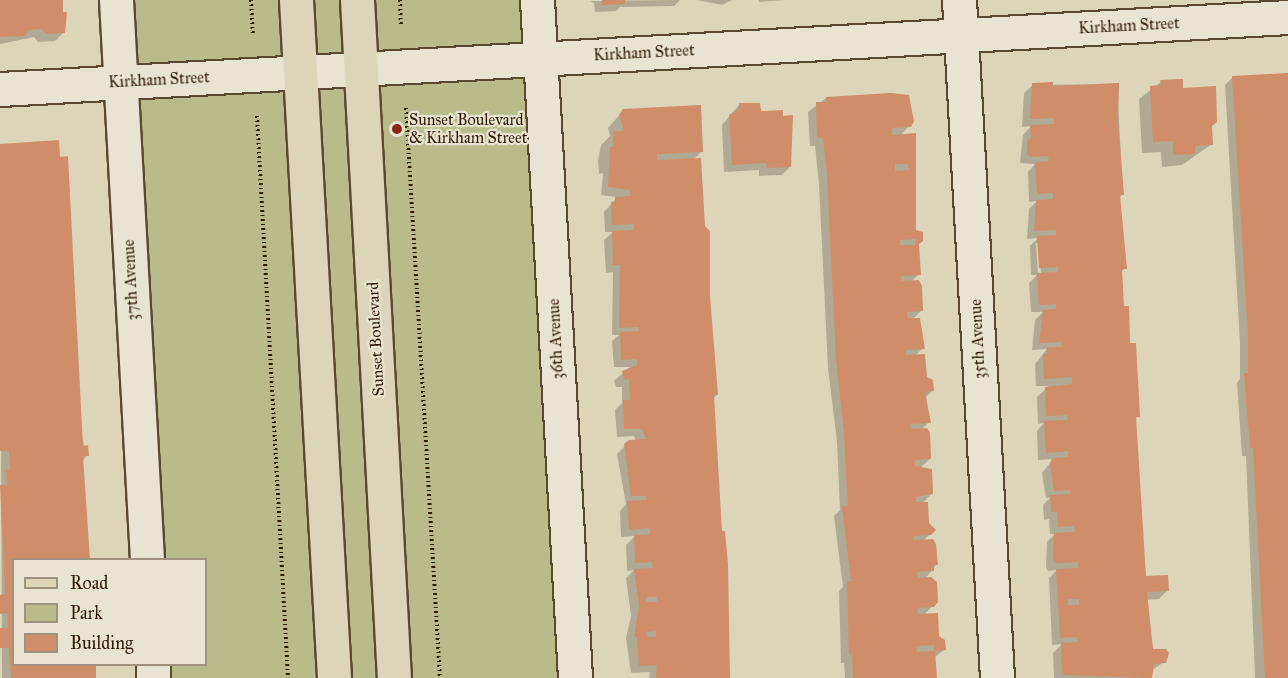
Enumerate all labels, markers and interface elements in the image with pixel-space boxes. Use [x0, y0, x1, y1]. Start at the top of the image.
street label: Kirkham Street [1078, 14, 1180, 38]
street label: Kirkham Street [593, 41, 695, 65]
street label: Kirkham Street [108, 68, 210, 92]
place label: Sunset Boulevard & Kirkham Street [409, 110, 527, 148]
marker: Sunset Boulevard & Kirkham Street [390, 122, 404, 136]
street label: 37th Avenue [119, 239, 143, 321]
street label: Sunset Boulevard [363, 281, 389, 397]
street label: 36th Avenue [544, 298, 568, 380]
street label: 35th Avenue [966, 299, 990, 379]
legend [12, 558, 207, 666]
text: Road [70, 572, 108, 594]
text: Park [70, 602, 103, 624]
text: Building [70, 632, 133, 654]

